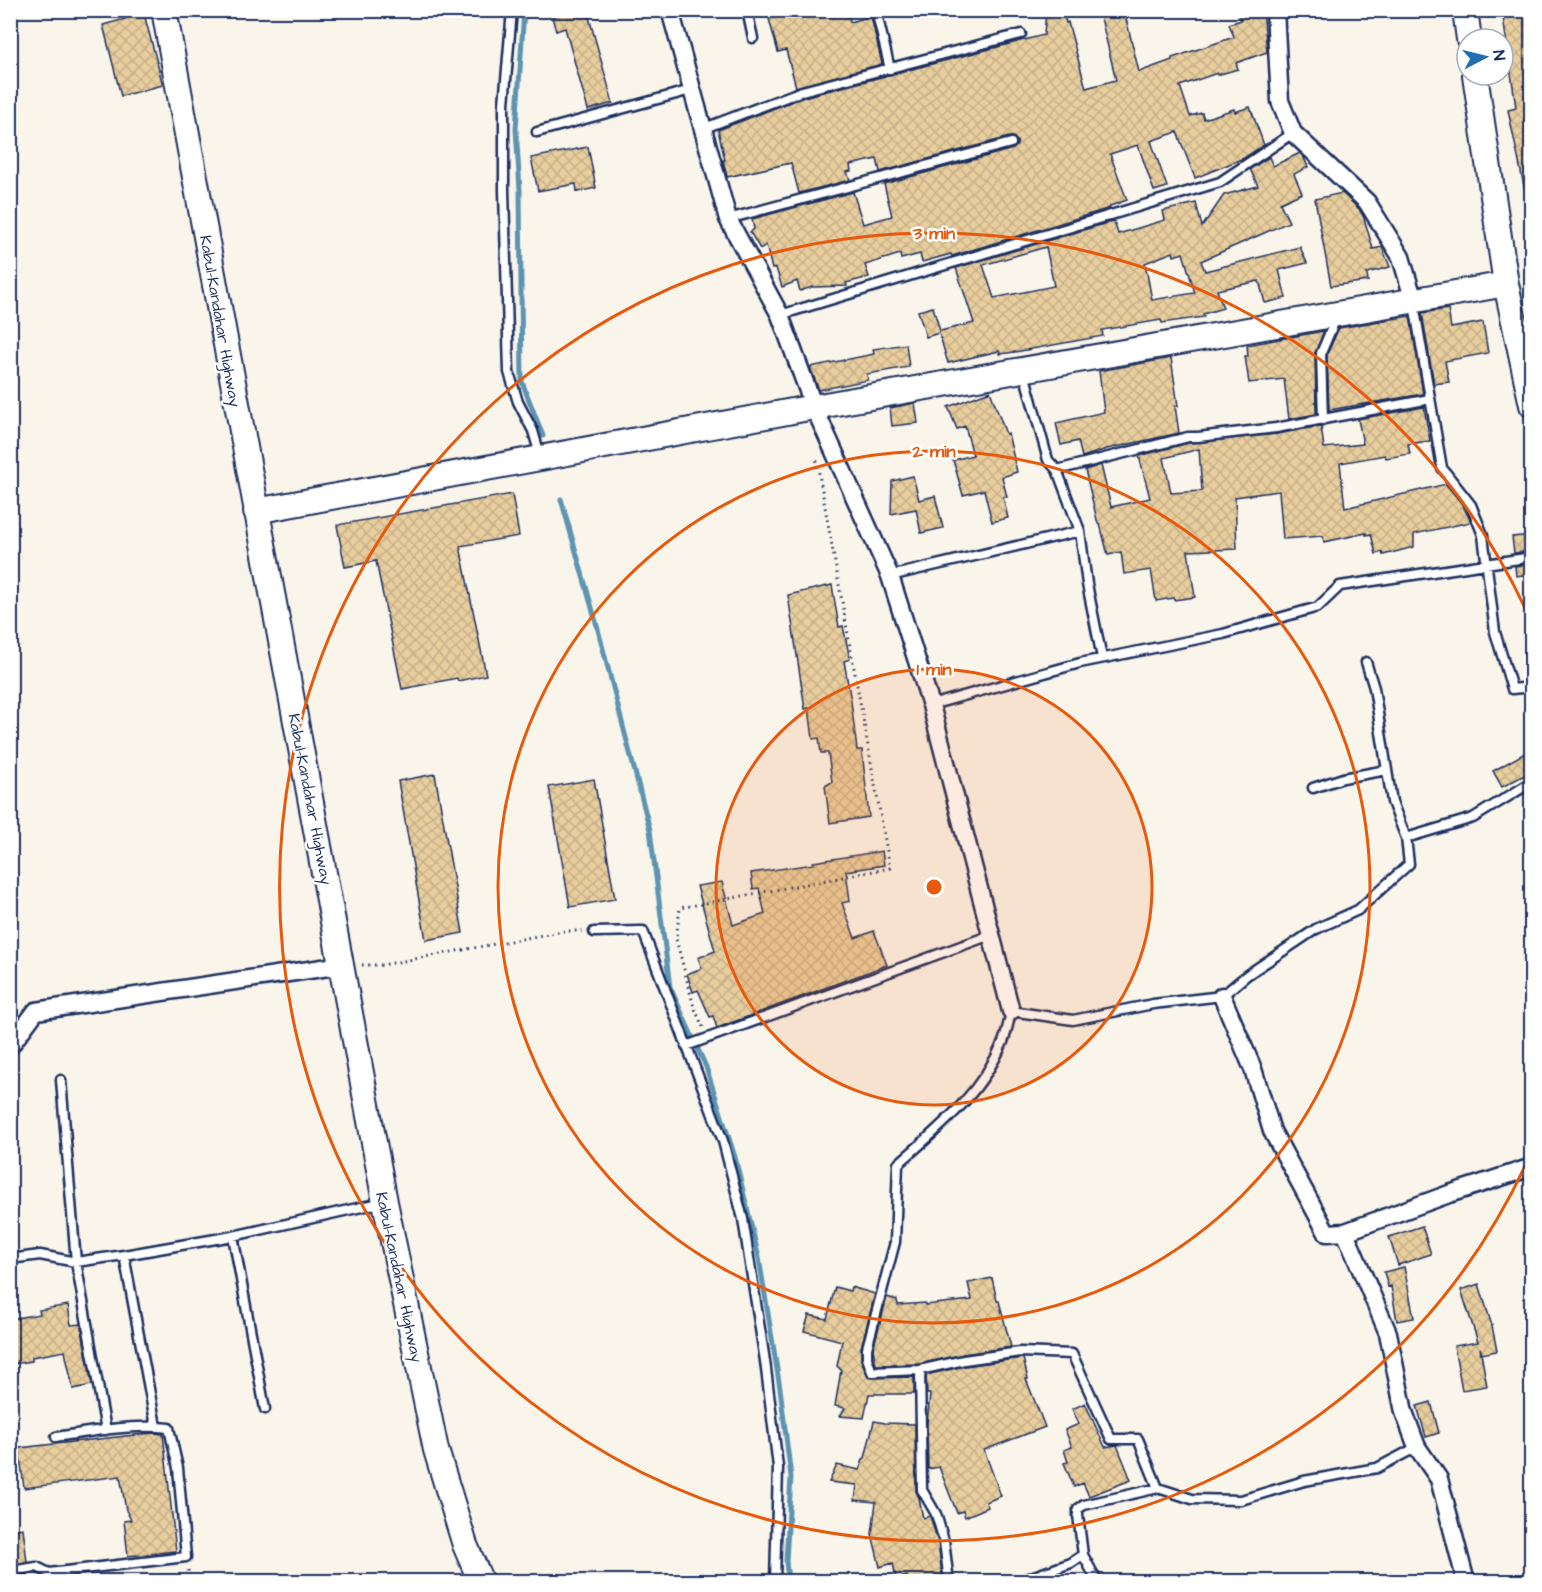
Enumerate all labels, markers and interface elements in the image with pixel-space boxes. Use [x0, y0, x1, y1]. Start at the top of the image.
north arrow [1455, 27, 1515, 87]
text: N [1487, 49, 1510, 62]
text: 3 min [912, 221, 955, 246]
street label: Kabul–Kandahar Highway [193, 234, 246, 409]
text: 2 min [911, 439, 956, 464]
text: 1 min [916, 657, 952, 682]
street label: Kabul–Kandahar Highway [282, 712, 337, 887]
centre of rings [924, 877, 944, 897]
street label: Kabul–Kandahar Highway [369, 1190, 428, 1365]

